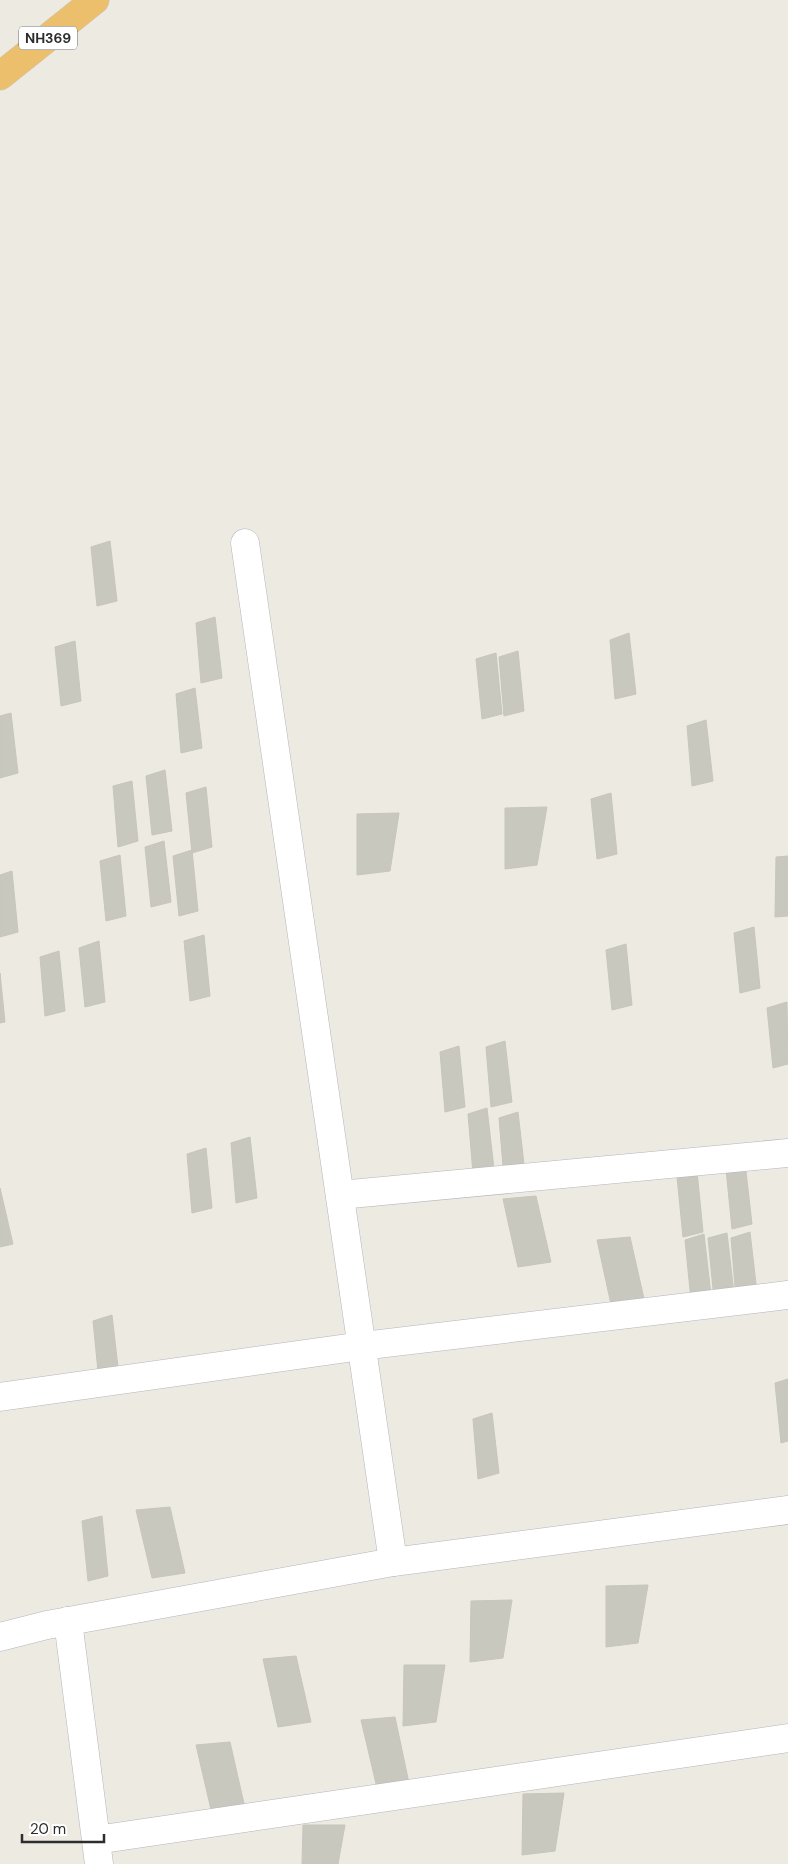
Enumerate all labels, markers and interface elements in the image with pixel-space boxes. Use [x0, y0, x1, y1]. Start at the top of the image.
road number: NH369 [19, 26, 77, 49]
scale bar [22, 1812, 105, 1844]
text: 20 m [30, 1819, 66, 1839]

